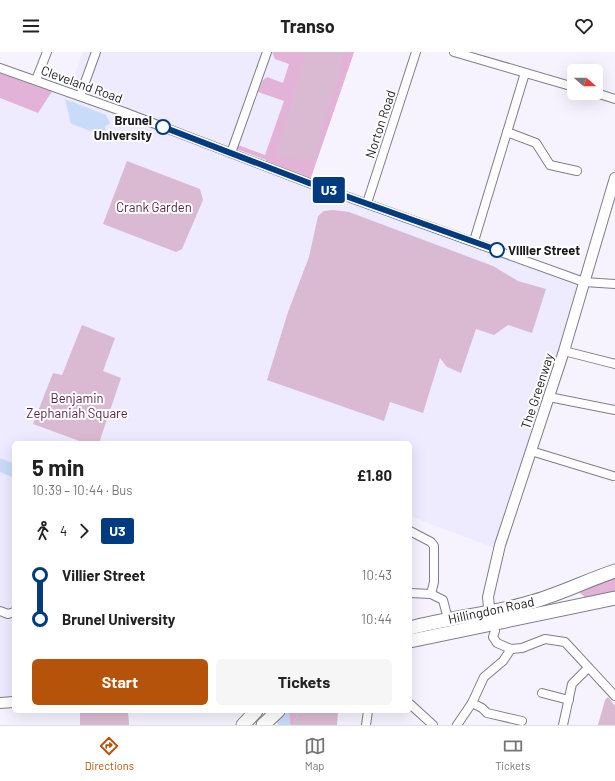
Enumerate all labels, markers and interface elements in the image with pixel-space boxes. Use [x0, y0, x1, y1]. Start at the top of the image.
icon: menu [20, 15, 42, 37]
text: Transo [280, 15, 335, 37]
icon: heart [573, 15, 595, 37]
street label: Cleveland Road [39, 62, 125, 106]
north arrow [567, 64, 603, 100]
map controls [567, 64, 603, 100]
street label: Norton Road [361, 88, 399, 160]
place label: Brunel University [94, 112, 152, 143]
marker: Brunel University [155, 119, 171, 135]
line badge: U3 [311, 177, 347, 203]
text: U3 [321, 181, 337, 198]
park label: Crank Garden [116, 199, 192, 215]
marker: Villier Street [489, 242, 505, 258]
place label: Villier Street [508, 242, 580, 258]
street label: The Greenway [517, 351, 557, 431]
park label: Benjamin Zephaniah Square [26, 390, 128, 421]
text: 5 min [32, 454, 84, 480]
text: £1.80 [357, 466, 392, 484]
text: 10:39 – 10:44 · Bus [32, 482, 133, 498]
icon: walk [32, 520, 54, 542]
icon: forward [73, 520, 95, 542]
text: U3 [109, 522, 126, 539]
text: 4 [60, 523, 67, 539]
text: Villier Street [62, 566, 145, 584]
text: 10:43 [362, 567, 392, 583]
street label: Hillingdon Road [446, 593, 536, 627]
text: Brunel University [62, 610, 175, 628]
text: 10:44 [361, 611, 392, 627]
button: Start [32, 659, 208, 705]
button: Tickets [216, 659, 392, 705]
tab: Directions [85, 735, 134, 772]
tab: Map [304, 735, 326, 772]
tab: Tickets [495, 735, 530, 772]

